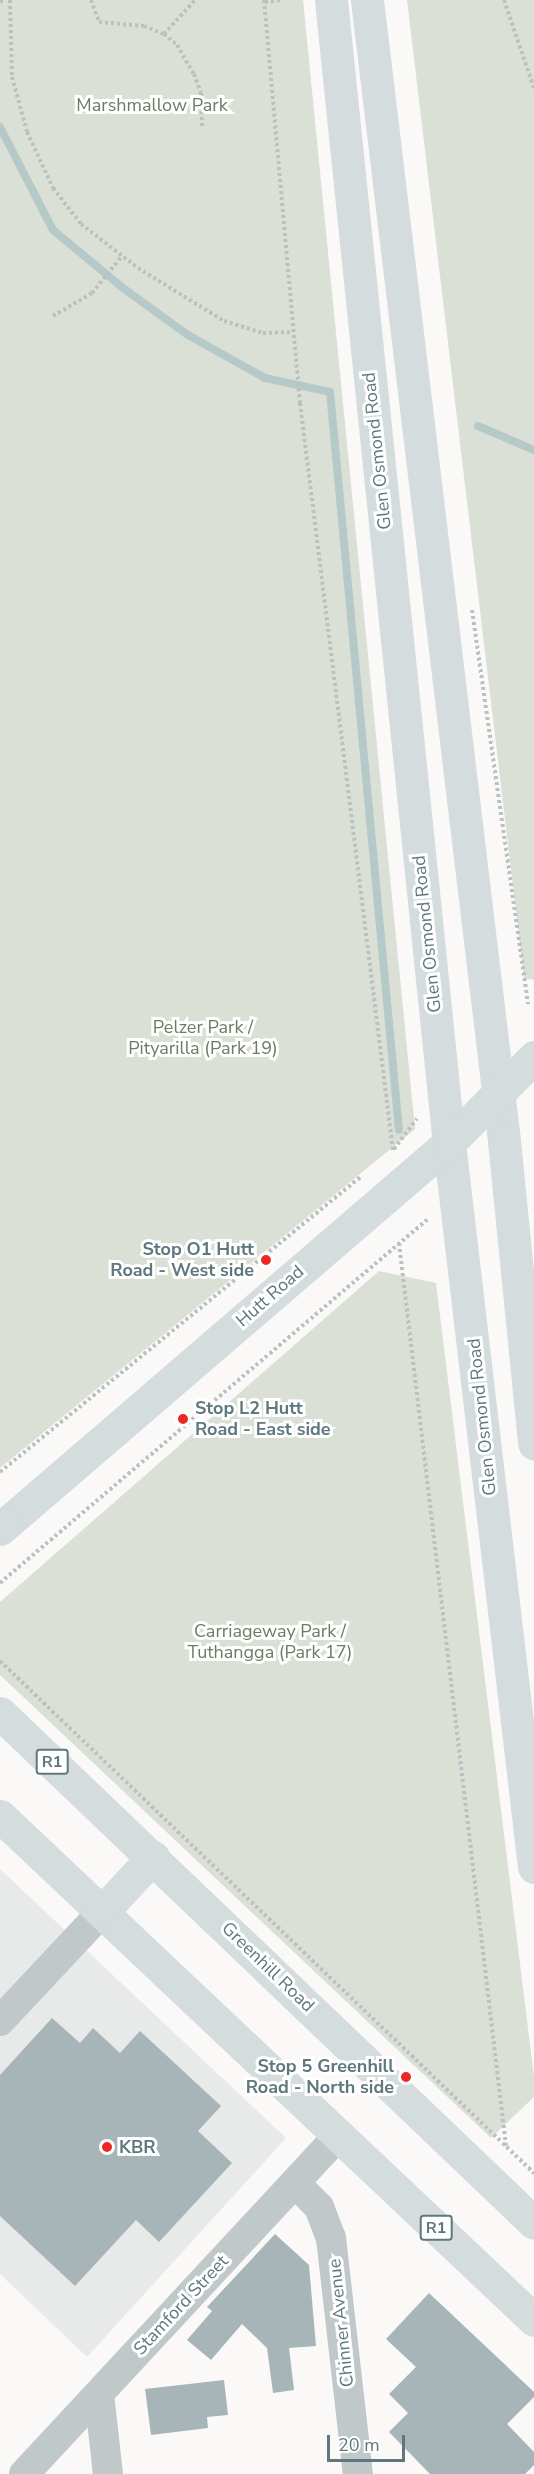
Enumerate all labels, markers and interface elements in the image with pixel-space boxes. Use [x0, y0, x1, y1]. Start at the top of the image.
park label: Marshmallow Park [76, 94, 228, 116]
street label: Glen Osmond Road [358, 371, 396, 531]
street label: Glen Osmond Road [408, 854, 446, 1014]
park label: Pelzer Park / Pityarilla (Park 19) [128, 1017, 278, 1060]
place label: Stop O1 Hutt Road - West side [110, 1239, 254, 1282]
marker: Stop O1 Hutt Road - West side [259, 1253, 273, 1267]
street label: Hutt Road [232, 1261, 308, 1331]
street label: Glen Osmond Road [463, 1337, 501, 1497]
place label: Stop L2 Hutt Road - East side [195, 1398, 331, 1440]
marker: Stop L2 Hutt Road - East side [176, 1412, 190, 1426]
park label: Carriageway Park / Tuthangga (Park 17) [188, 1621, 352, 1664]
road number: R1 [36, 1749, 68, 1775]
street label: Greenhill Road [217, 1917, 319, 2017]
place label: Stop 5 Greenhill Road - North side [246, 2056, 394, 2098]
marker: Stop 5 Greenhill Road - North side [399, 2070, 413, 2084]
place label: KBR [119, 2136, 156, 2158]
marker: KBR [100, 2140, 114, 2154]
road number: R1 [420, 2215, 452, 2241]
street label: Stamford Street [129, 2251, 233, 2359]
street label: Chinner Avenue [324, 2258, 358, 2388]
scale bar [330, 2423, 408, 2461]
text: 20 m [338, 2433, 380, 2457]

